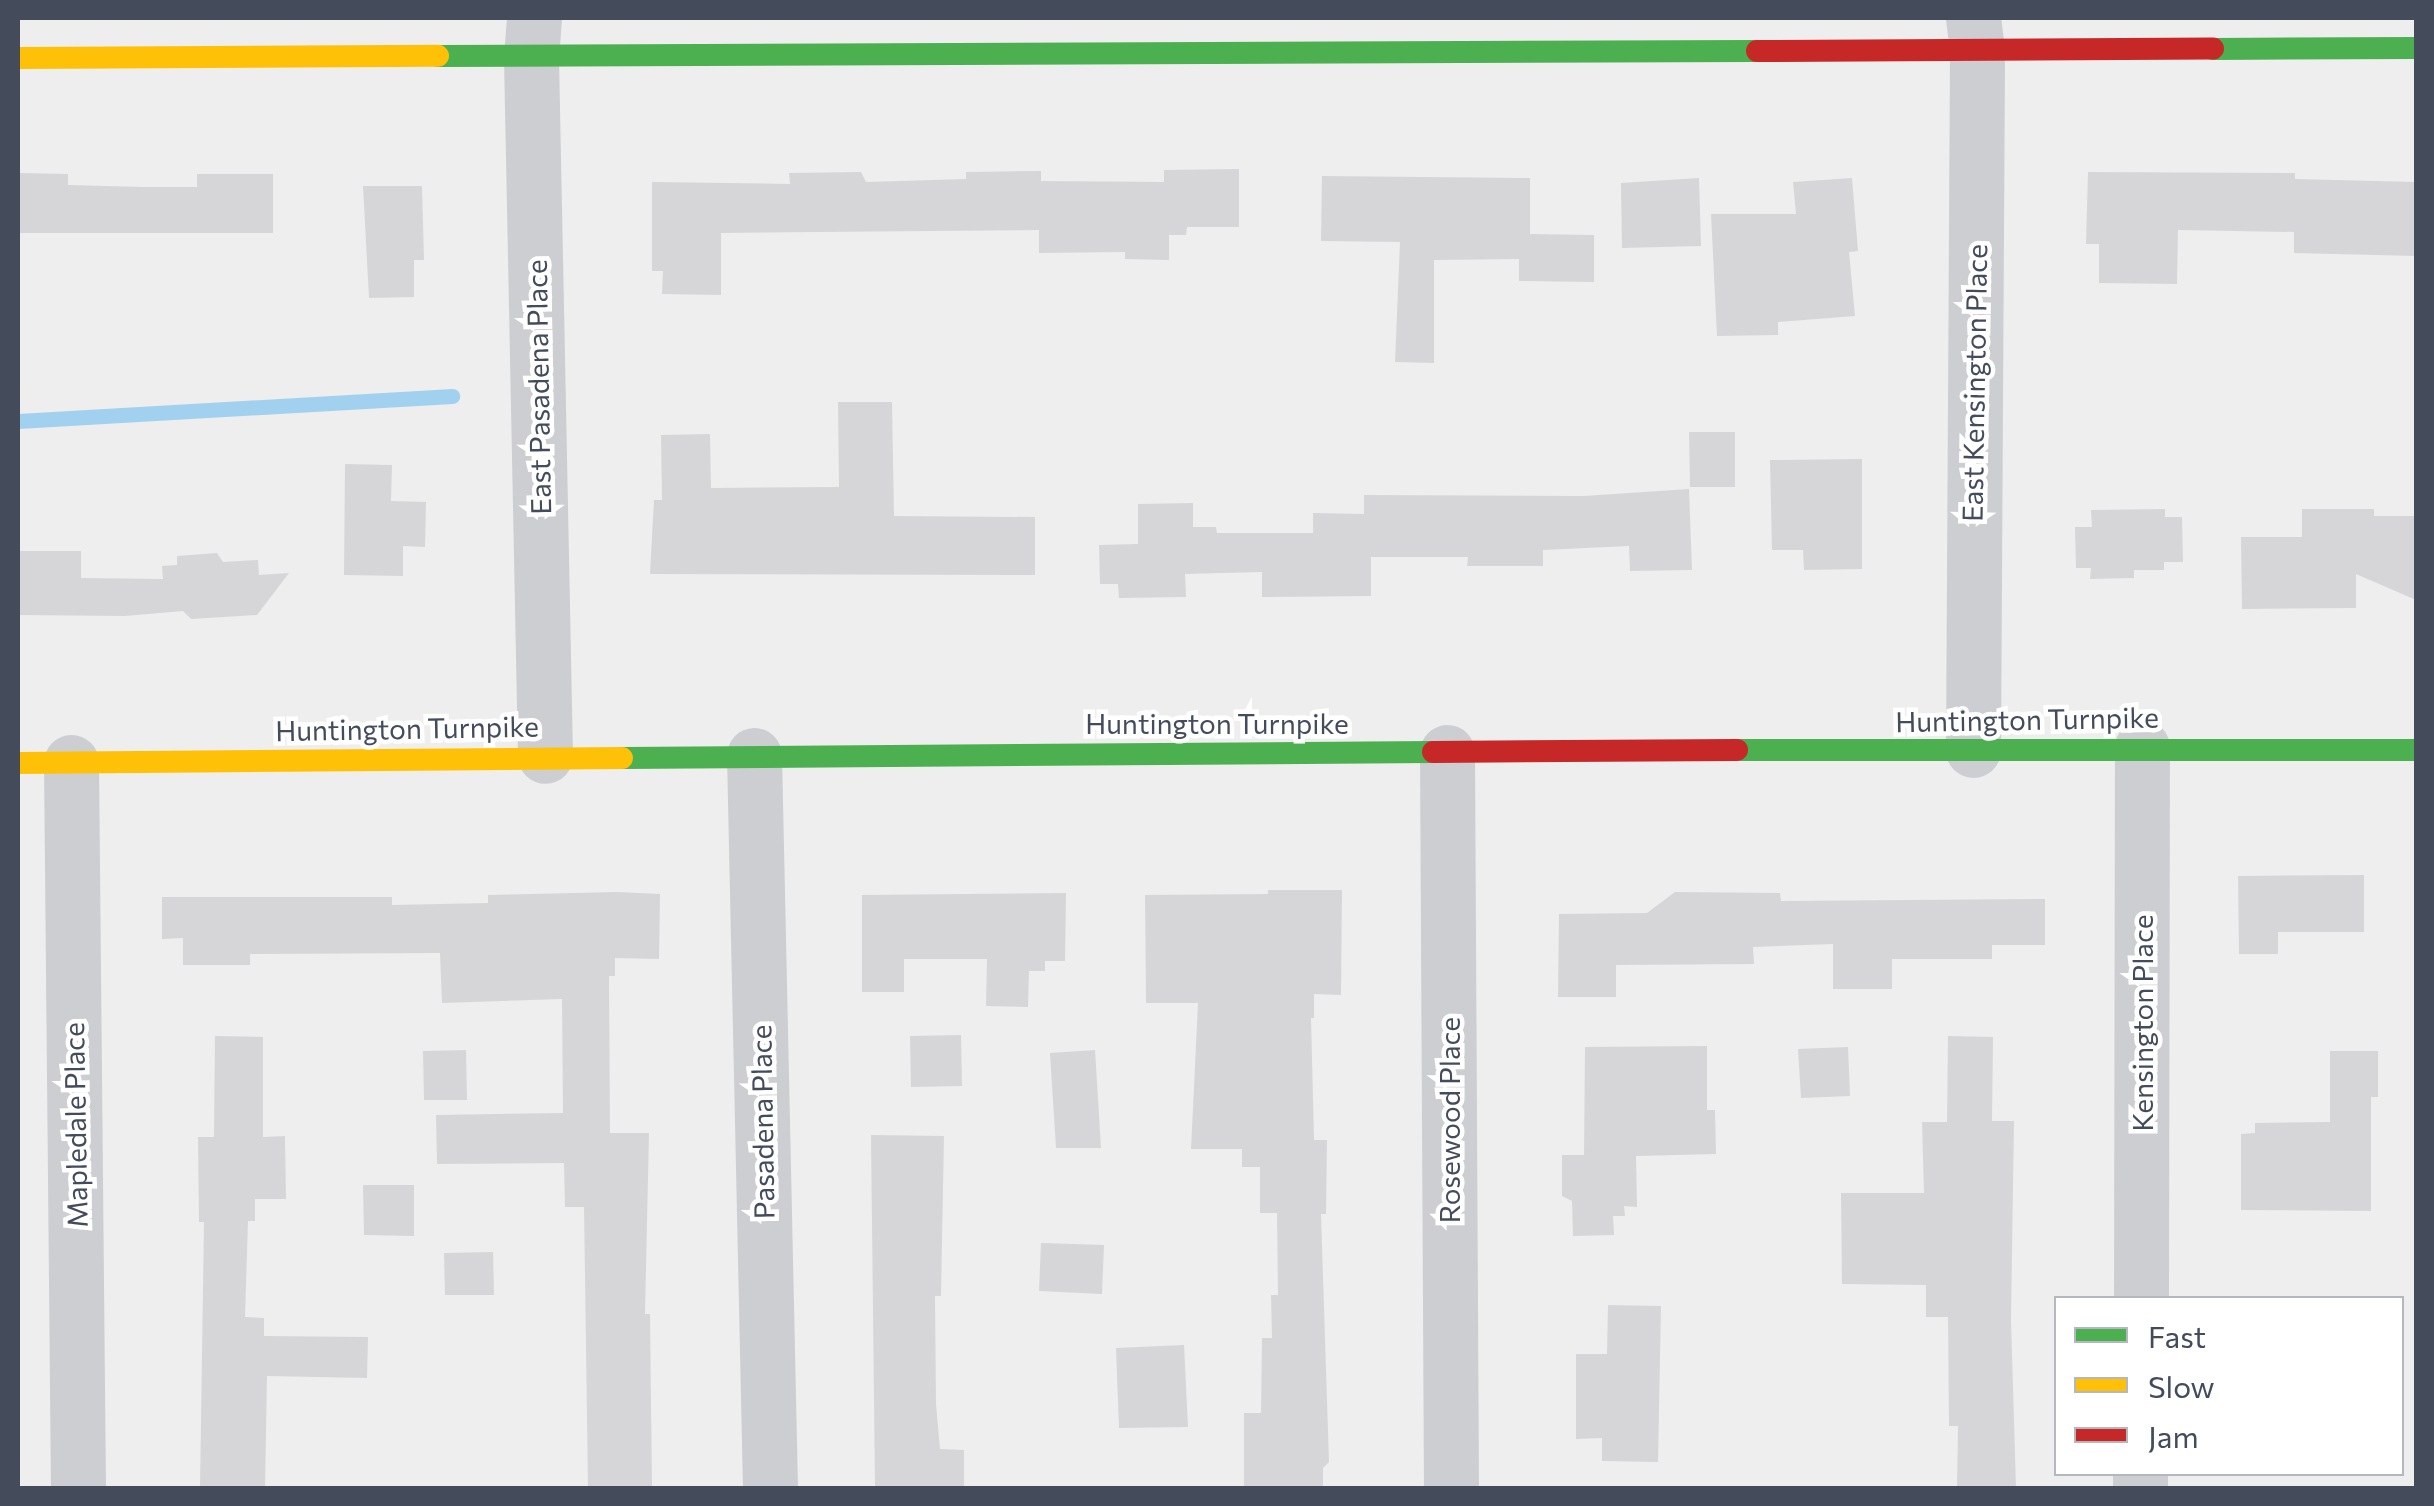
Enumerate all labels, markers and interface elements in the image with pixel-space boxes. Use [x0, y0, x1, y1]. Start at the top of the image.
street label: East Kensington Place [1955, 244, 1993, 522]
street label: East Pasadena Place [519, 259, 557, 515]
street label: Huntington Turnpike [1895, 700, 2159, 738]
street label: Huntington Turnpike [1085, 706, 1349, 740]
street label: Huntington Turnpike [275, 709, 539, 747]
street label: Kensington Place [2125, 914, 2159, 1132]
street label: Rosewood Place [1432, 1017, 1466, 1223]
street label: Mapledale Place [56, 1022, 94, 1228]
street label: Pasadena Place [744, 1024, 780, 1220]
legend [2054, 1296, 2404, 1476]
text: Fast [2148, 1317, 2206, 1354]
text: Slow [2148, 1367, 2215, 1404]
text: Jam [2148, 1417, 2199, 1454]

